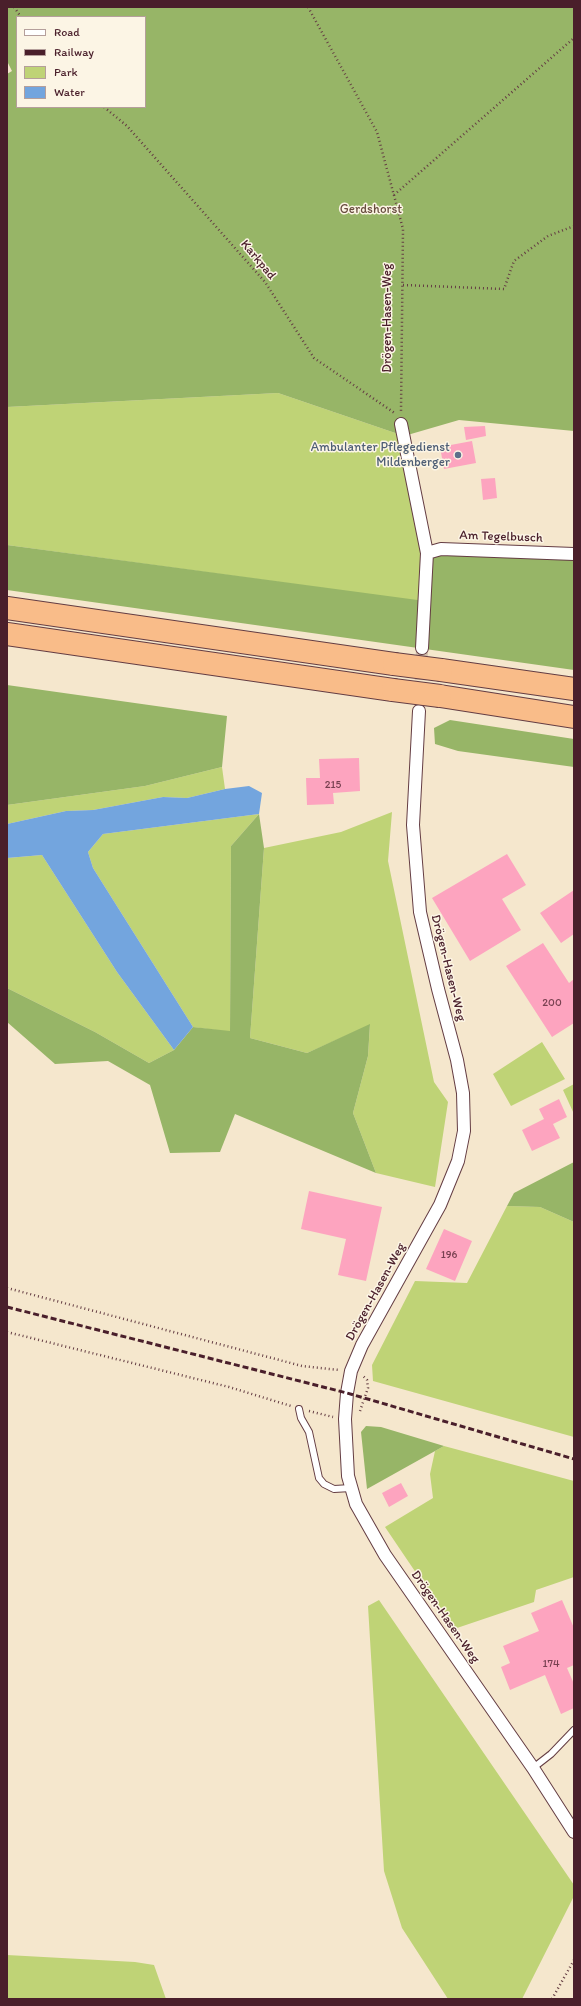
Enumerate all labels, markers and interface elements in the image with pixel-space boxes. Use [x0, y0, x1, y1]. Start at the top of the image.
legend [16, 16, 146, 108]
text: Road [54, 25, 80, 39]
text: Railway [54, 45, 94, 59]
text: Park [54, 65, 78, 79]
text: Water [54, 85, 85, 99]
park label: Gerdshorst [340, 202, 402, 218]
street label: Karkpad [237, 237, 279, 283]
street label: Drögen-Hasen-Weg [380, 263, 396, 373]
place label: Ambulanter Pflegedienst Mildenberger [311, 440, 450, 471]
marker: Ambulanter Pflegedienst Mildenberger [453, 450, 463, 460]
street label: Am Tegelbusch [459, 528, 543, 546]
house number: 215 [325, 778, 341, 792]
street label: Drögen-Hasen-Weg [427, 913, 469, 1023]
house number: 200 [542, 996, 562, 1010]
street label: Drögen-Hasen-Weg [343, 1240, 409, 1344]
house number: 196 [441, 1248, 457, 1262]
street label: Drögen-Hasen-Weg [407, 1568, 483, 1666]
house number: 174 [542, 1657, 560, 1671]

